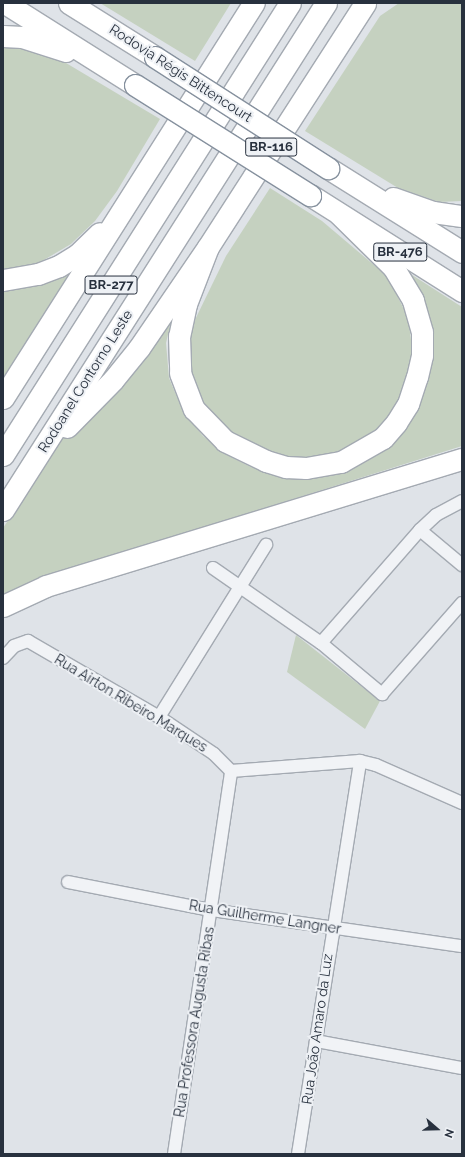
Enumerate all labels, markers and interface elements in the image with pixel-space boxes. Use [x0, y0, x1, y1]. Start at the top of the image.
street label: Rodovia Régis Bittencourt [106, 21, 256, 125]
road number: BR-116 [245, 136, 297, 158]
road number: BR-476 [373, 241, 427, 263]
road number: BR-277 [84, 274, 138, 296]
street label: Rodoanel Contorno Leste [34, 306, 136, 456]
street label: Rua Airton Ribeiro Marques [51, 651, 211, 755]
street label: Rua Guilherme Langner [188, 897, 342, 937]
street label: Rua Professora Augusta Ribas [171, 925, 217, 1119]
street label: Rua João Amaro da Luz [298, 952, 336, 1106]
north arrow [417, 1109, 457, 1149]
text: N [441, 1127, 456, 1139]

